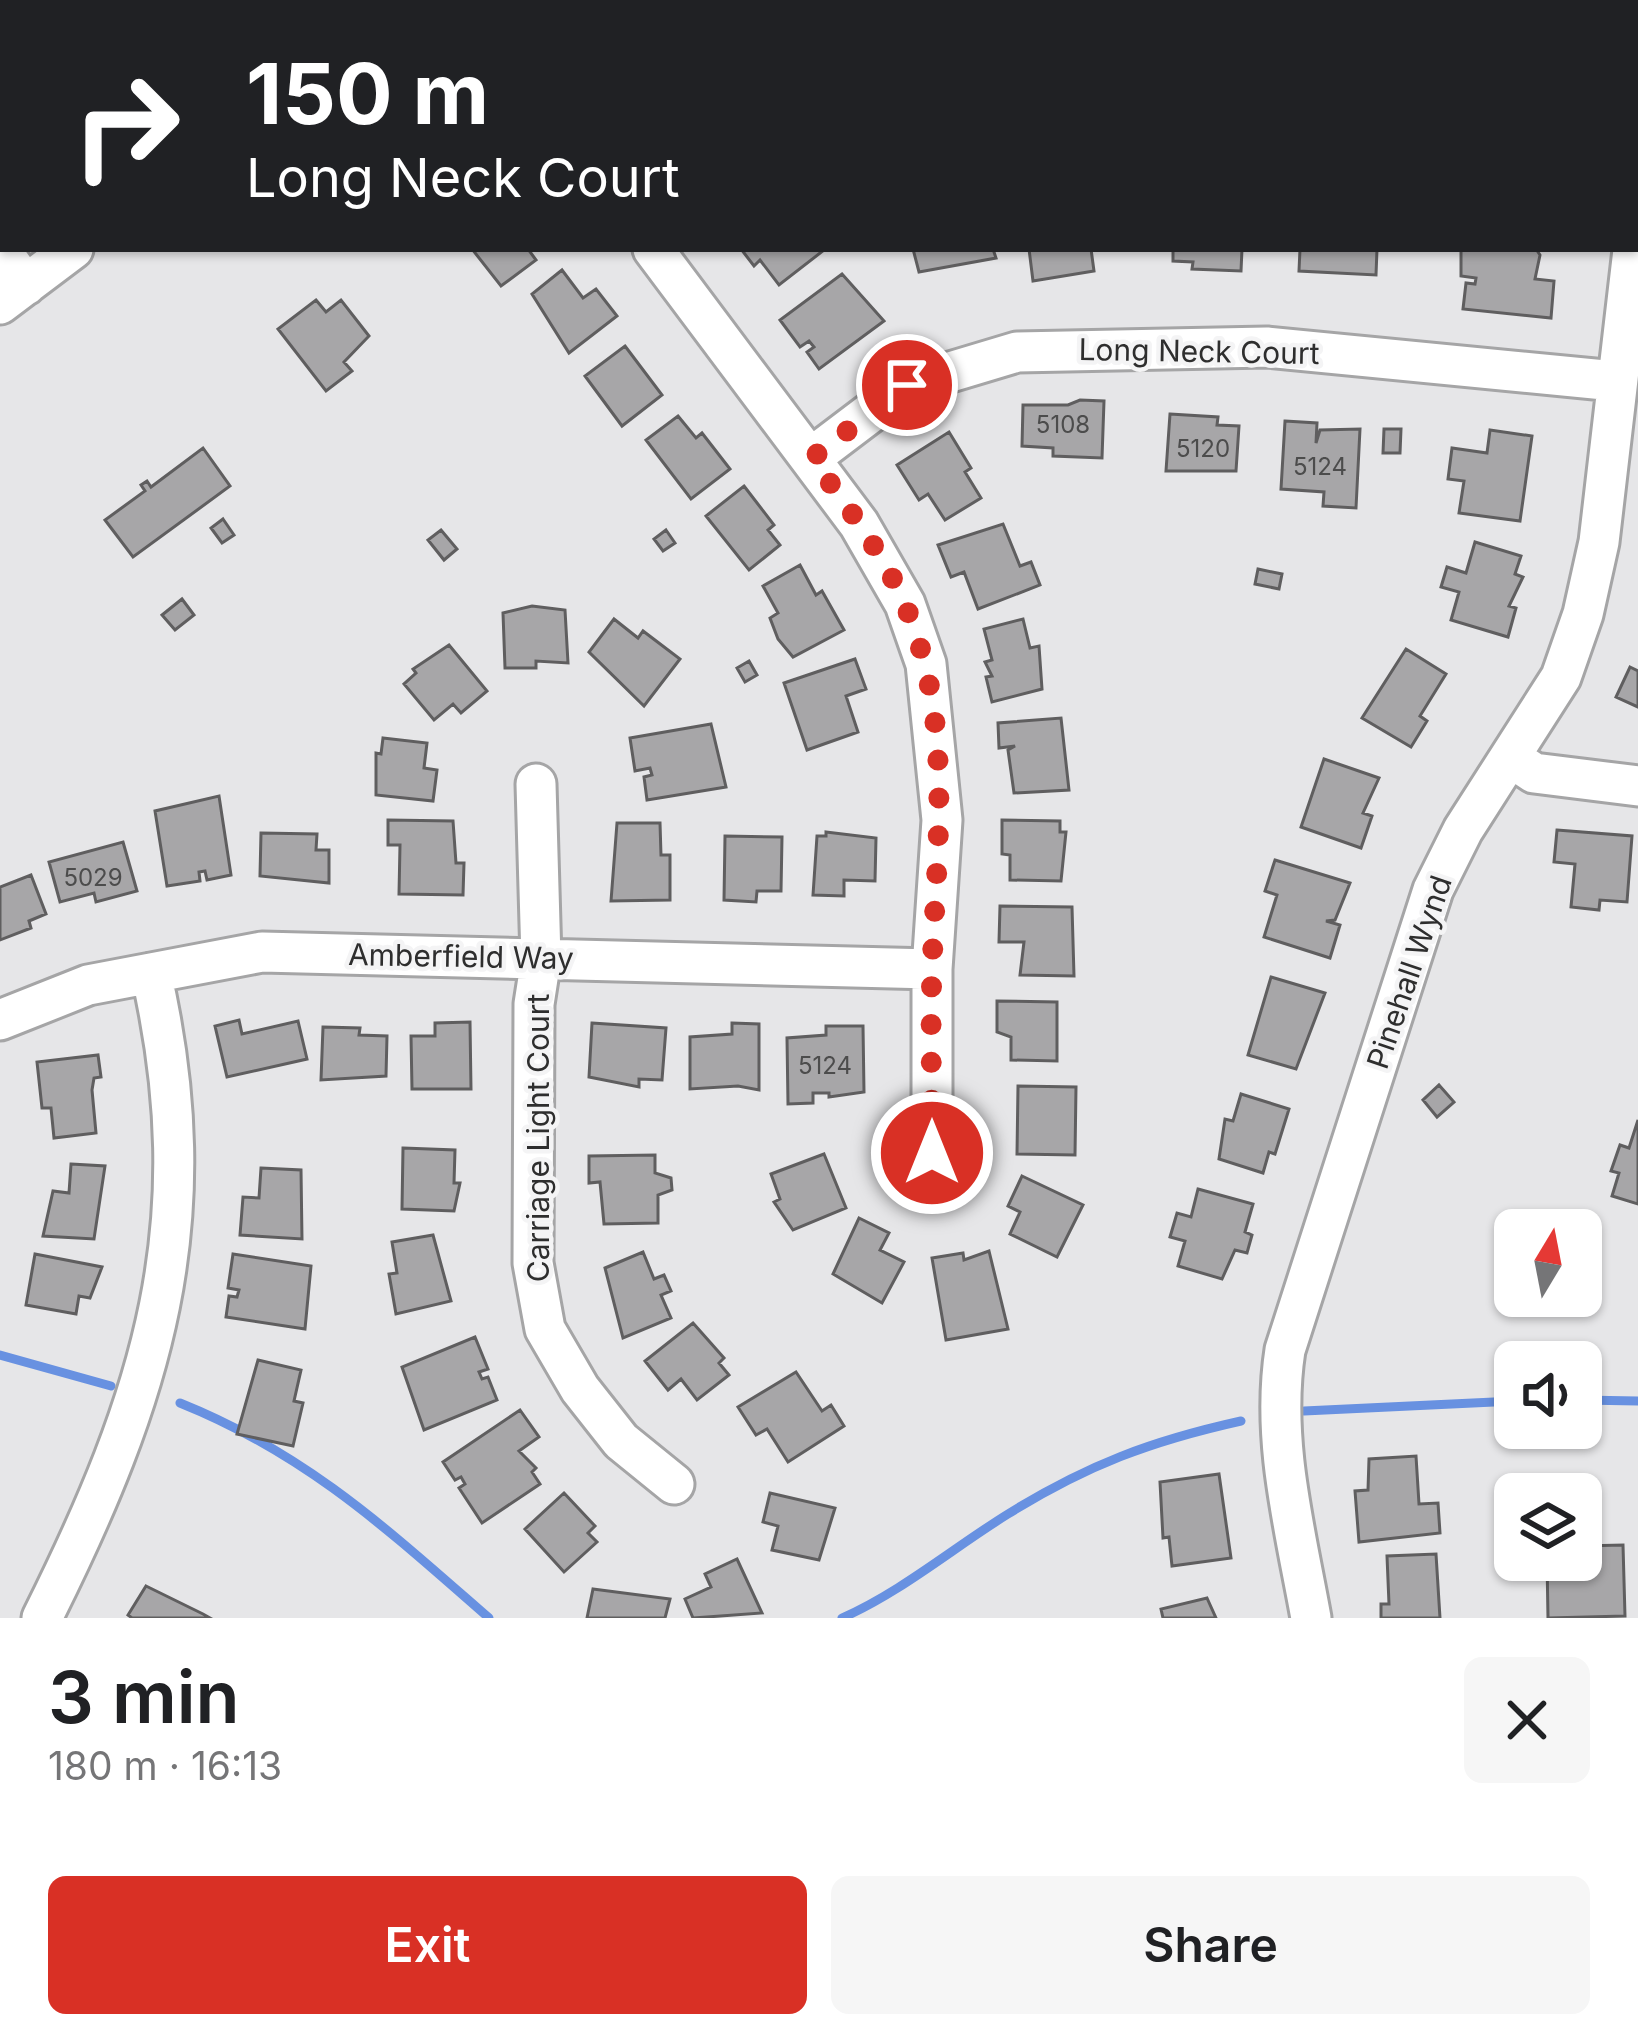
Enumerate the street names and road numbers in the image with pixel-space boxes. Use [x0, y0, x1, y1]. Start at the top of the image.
street label: Long Neck Court [1078, 331, 1320, 371]
street label: Pinehall Wynd [1359, 871, 1459, 1073]
street label: Amberfield Way [348, 936, 574, 976]
street label: Carriage Light Court [520, 994, 556, 1282]

